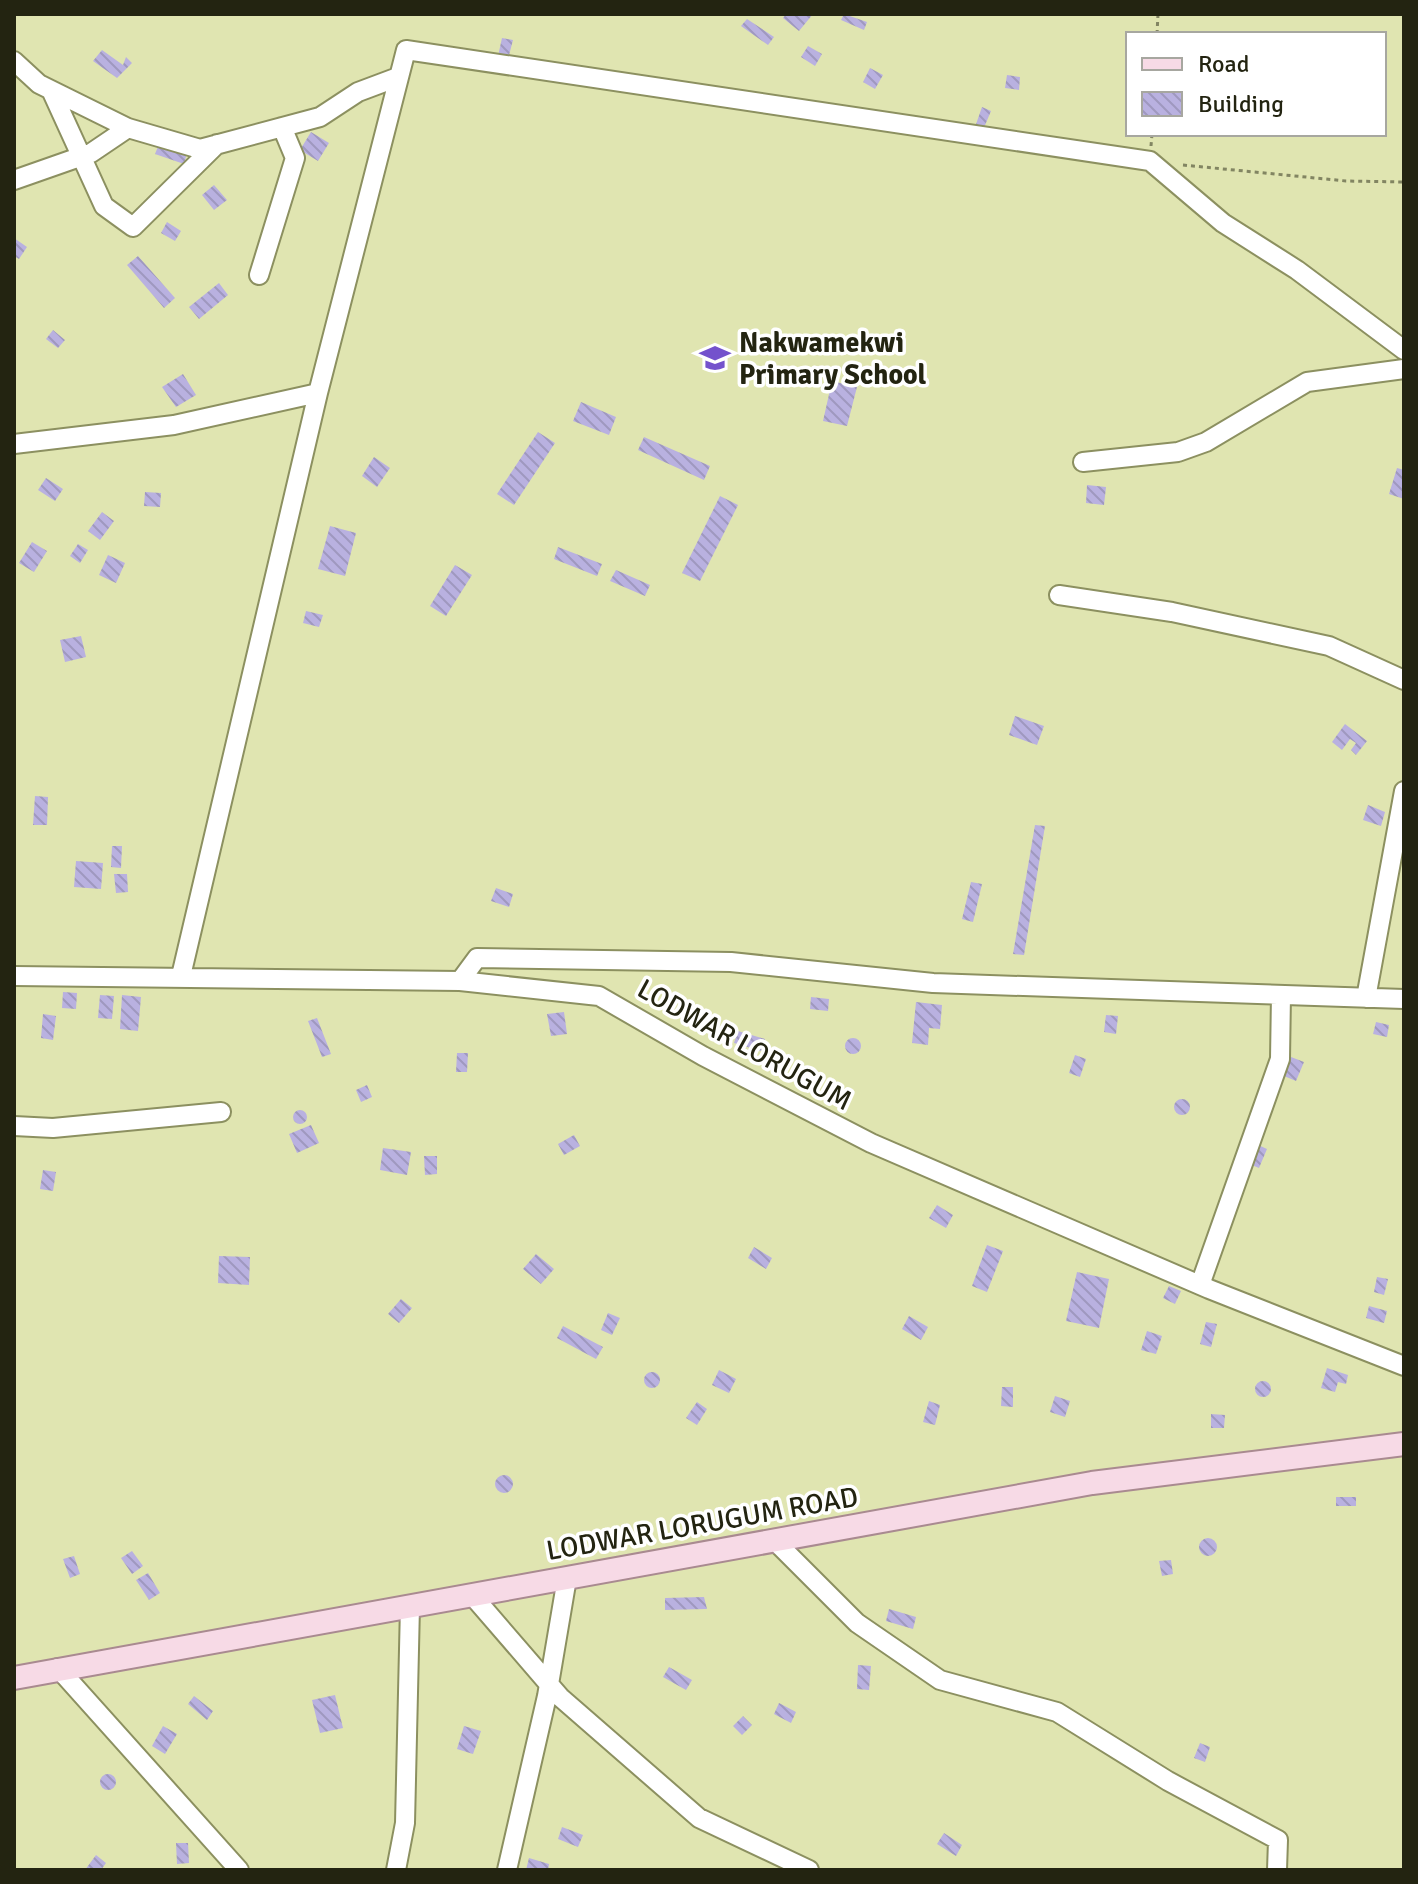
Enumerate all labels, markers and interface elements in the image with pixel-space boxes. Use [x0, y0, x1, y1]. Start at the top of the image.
legend [1126, 32, 1386, 136]
text: Road [1198, 49, 1249, 79]
text: Building [1198, 89, 1284, 119]
place label: Nakwamekwi Primary School [739, 326, 927, 392]
school or university icon: Nakwamekwi Primary School [698, 341, 732, 375]
street label: LODWAR LORUGUM [631, 972, 858, 1118]
street label: LODWAR LORUGUM ROAD [544, 1480, 861, 1568]

